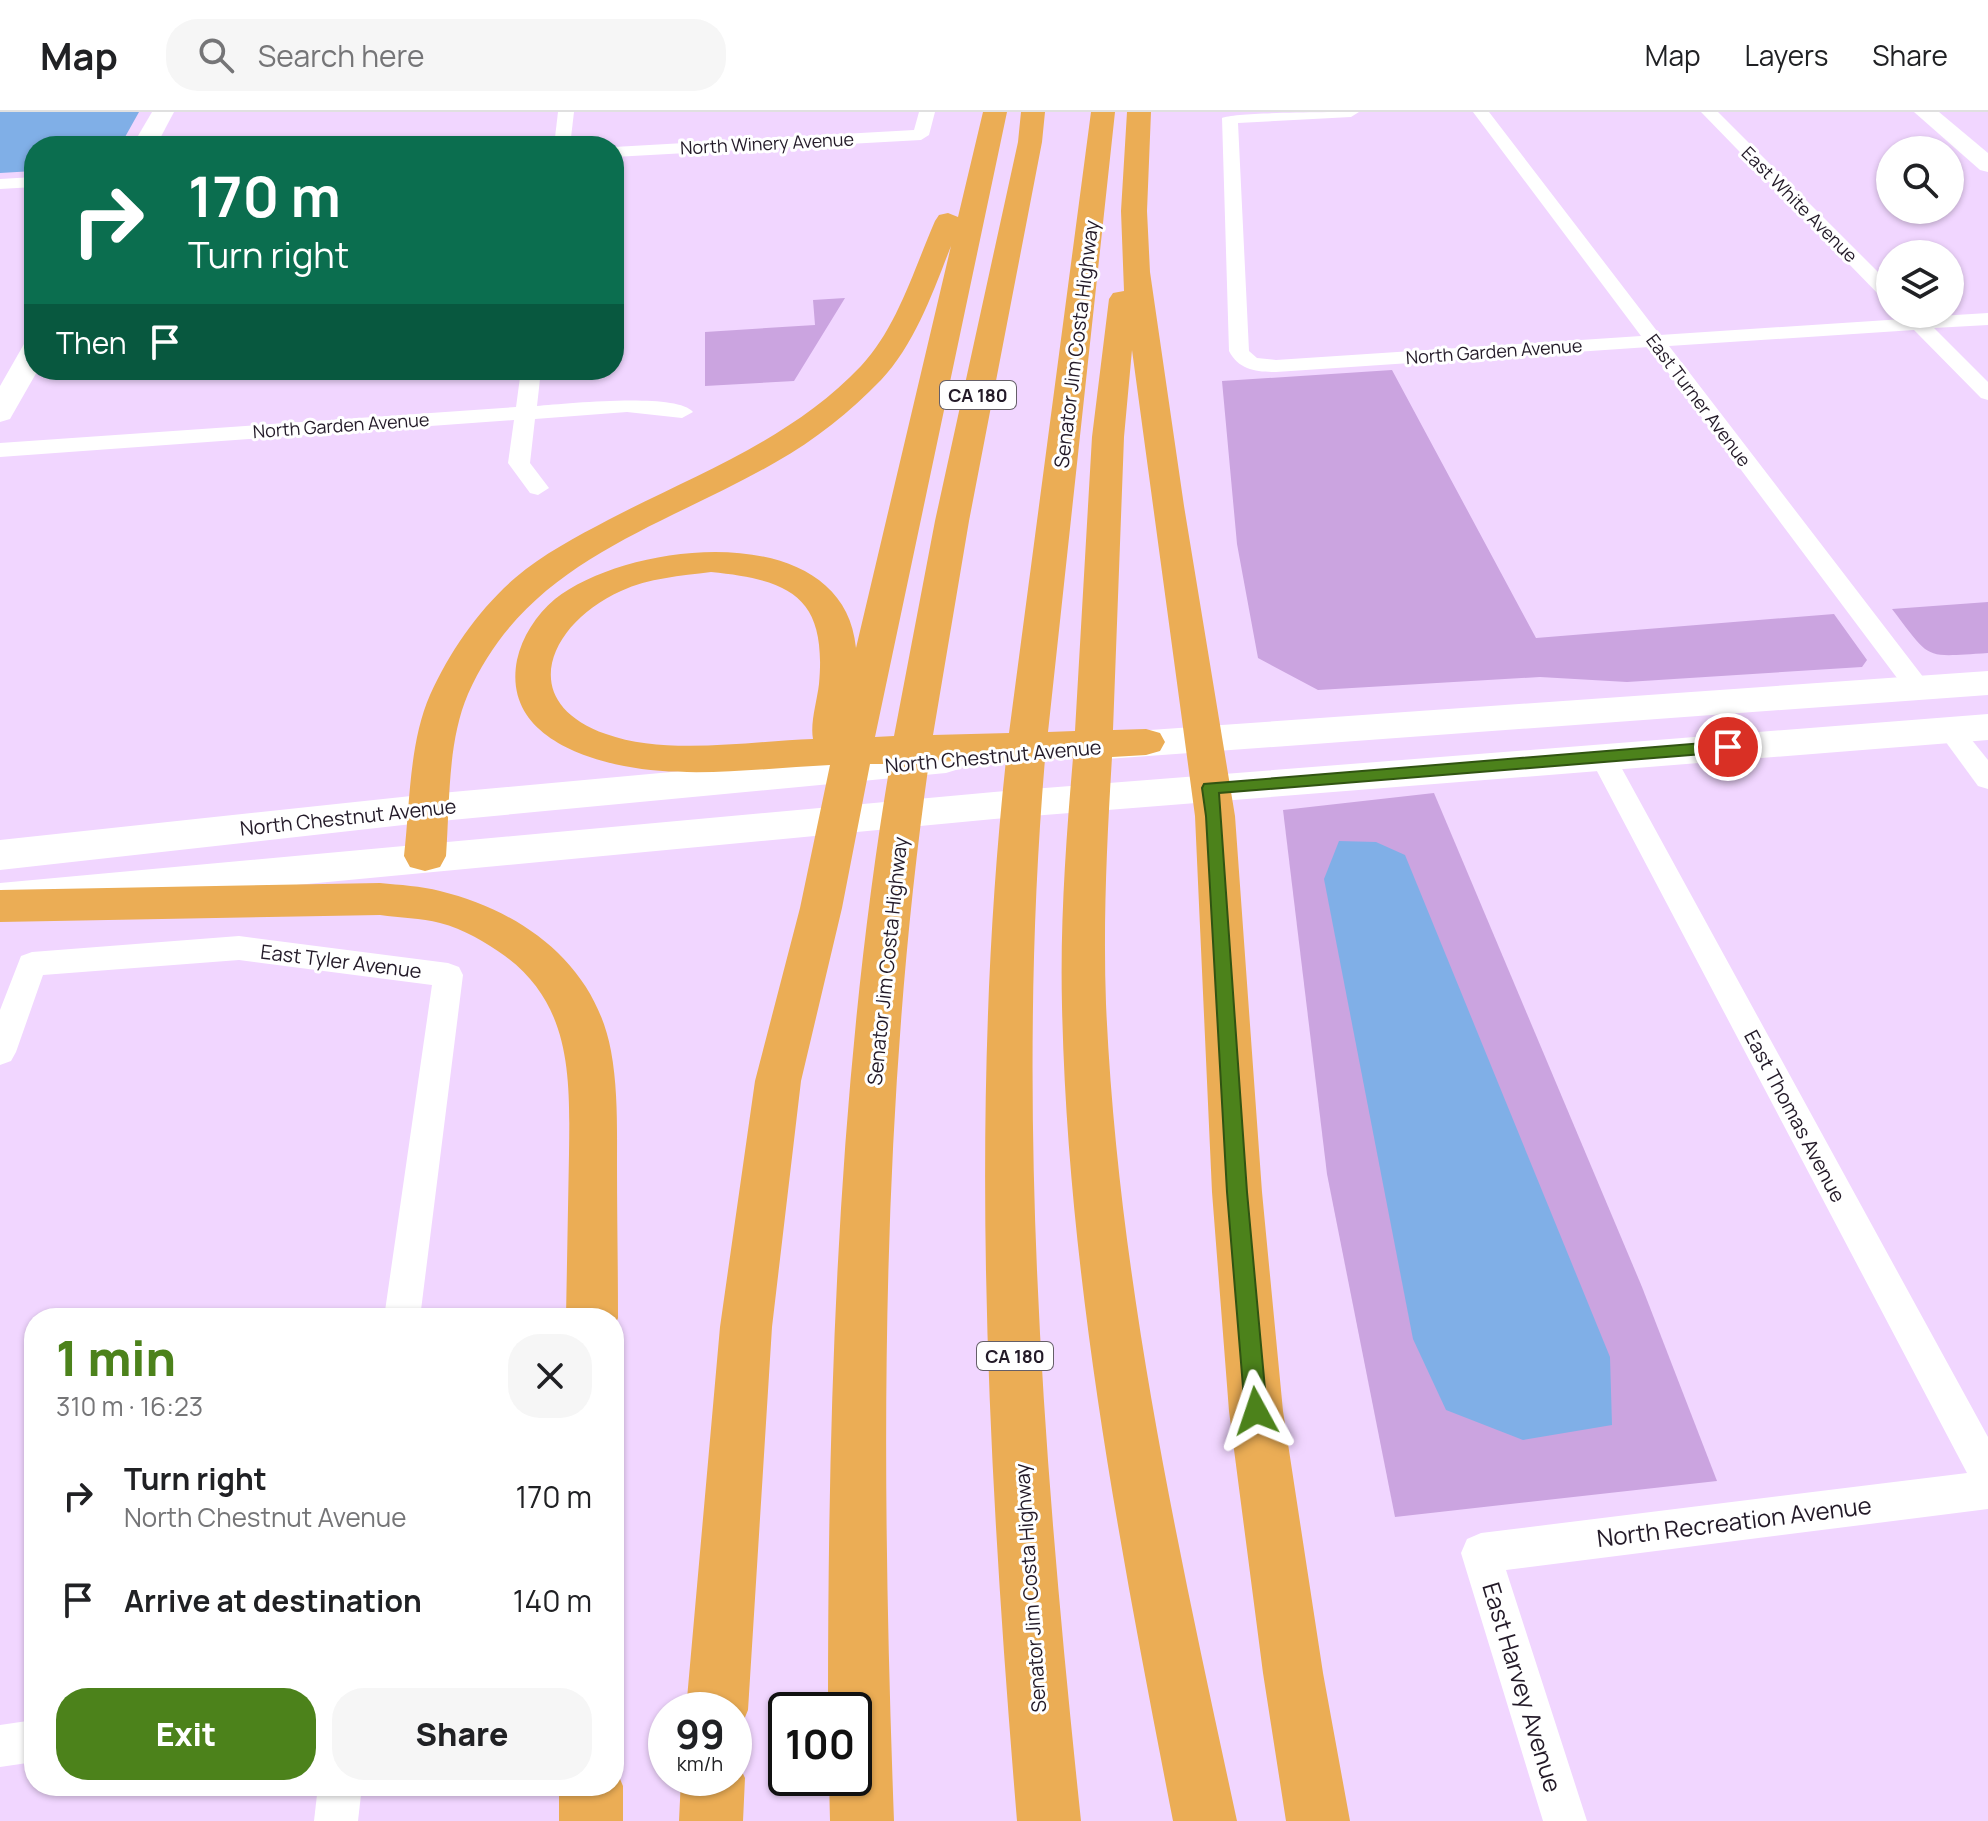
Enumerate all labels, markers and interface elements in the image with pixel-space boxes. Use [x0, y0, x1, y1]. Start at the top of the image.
search box [166, 19, 726, 91]
text: Map [40, 29, 118, 81]
icon: search [194, 33, 238, 77]
text: Search here [258, 35, 425, 76]
text: Map [1645, 36, 1701, 74]
text: Layers [1745, 36, 1828, 74]
text: Share [1872, 36, 1948, 74]
street label: North Winery Avenue [680, 126, 854, 160]
map controls [1876, 136, 1964, 328]
button: search [1876, 136, 1964, 224]
street label: East White Avenue [1737, 141, 1863, 267]
text: 170 m [188, 157, 341, 234]
icon: right [56, 168, 160, 272]
street label: Senator Jim Costa Highway [1047, 218, 1105, 470]
text: Turn right [188, 230, 349, 279]
button: layers [1876, 240, 1964, 328]
icon: arrive [143, 320, 187, 364]
text: Then [56, 322, 127, 363]
street label: East Turner Avenue [1641, 329, 1757, 471]
street label: North Garden Avenue [1405, 333, 1583, 369]
road number: CA 180 [940, 381, 1016, 409]
street label: North Garden Avenue [252, 407, 430, 443]
pin [1694, 713, 1762, 781]
icon: arrive [1706, 725, 1750, 769]
street label: North Chestnut Avenue [884, 733, 1102, 779]
street label: North Chestnut Avenue [239, 792, 457, 842]
street label: Senator Jim Costa Highway [861, 835, 914, 1087]
street label: East Tyler Avenue [259, 938, 423, 984]
street label: East Thomas Avenue [1738, 1025, 1852, 1207]
text: 1 min [56, 1325, 176, 1390]
button: close [508, 1334, 592, 1418]
road number: CA 180 [977, 1342, 1053, 1370]
position arrow [1214, 1369, 1298, 1453]
text: 310 m · 16:23 [56, 1388, 203, 1424]
text: Turn right [124, 1458, 267, 1499]
street label: Senator Jim Costa Highway [1008, 1462, 1052, 1714]
icon: right [56, 1474, 100, 1518]
text: 170 m [515, 1476, 592, 1517]
street label: North Recreation Avenue [1595, 1488, 1873, 1554]
text: North Chestnut Avenue [124, 1499, 406, 1535]
icon: arrive [56, 1578, 100, 1622]
street label: East Harvey Avenue [1475, 1578, 1571, 1796]
text: Arrive at destination [124, 1580, 422, 1621]
text: 140 m [513, 1580, 592, 1621]
button: Exit [56, 1688, 316, 1780]
button: Share [332, 1688, 592, 1780]
speed limit sign: 100 [768, 1692, 872, 1796]
text: 99 [675, 1706, 725, 1761]
text: km/h [677, 1750, 723, 1777]

